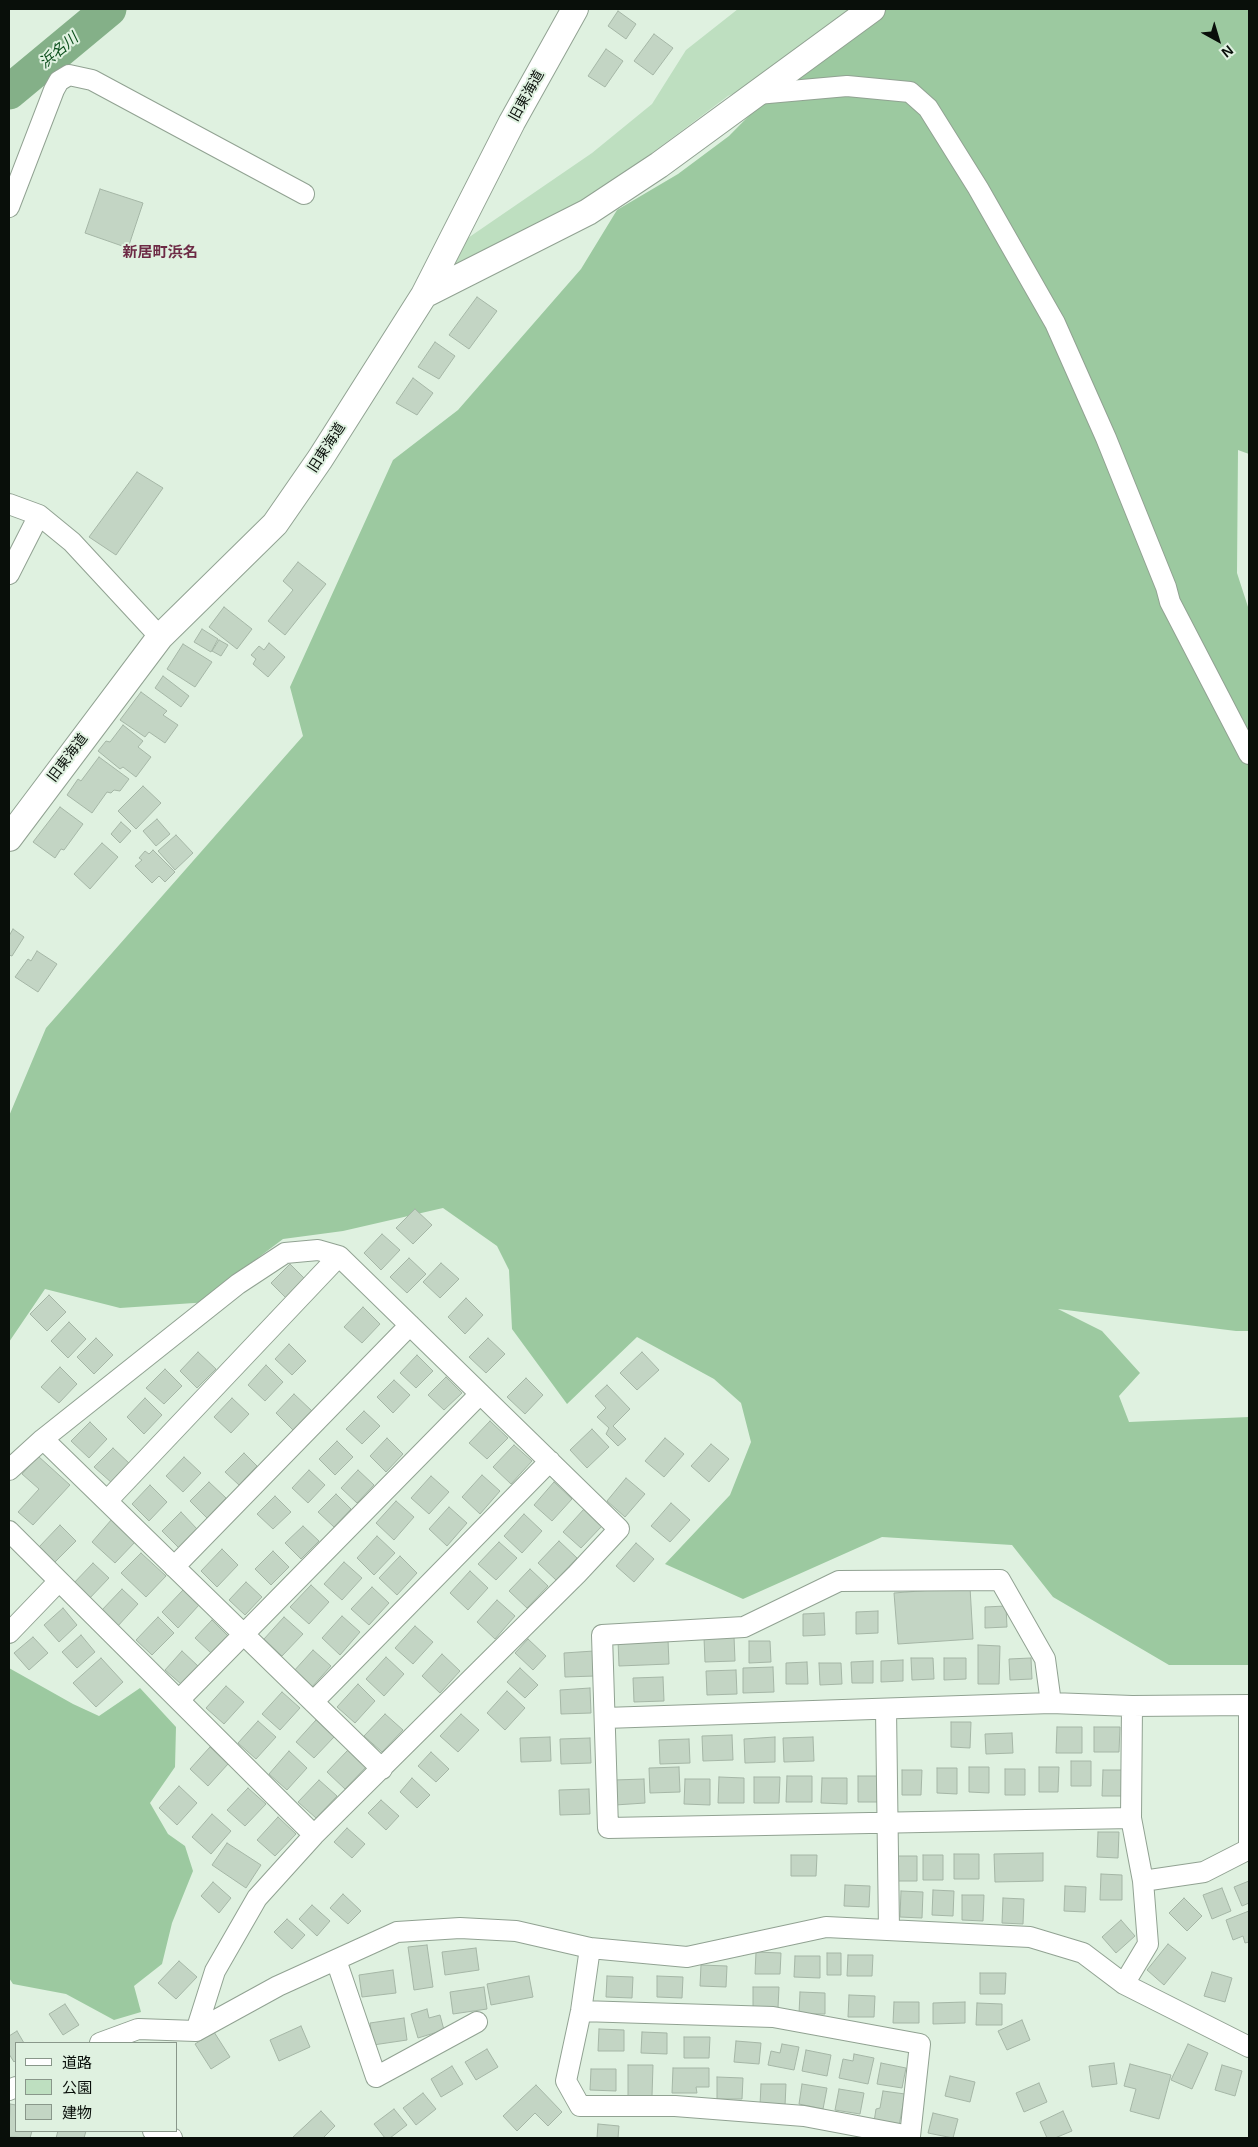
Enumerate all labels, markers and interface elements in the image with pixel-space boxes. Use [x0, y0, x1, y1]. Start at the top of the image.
north arrow [1193, 15, 1243, 65]
water label: 浜名川 [36, 30, 82, 72]
text: N [1218, 42, 1236, 61]
street label: 旧東海道 [506, 67, 548, 125]
district label: 新居町浜名 [123, 244, 197, 262]
street label: 旧東海道 [305, 420, 349, 476]
street label: 旧東海道 [44, 731, 92, 785]
legend [15, 2042, 178, 2132]
text: 道路 [62, 2054, 92, 2071]
text: 公園 [62, 2079, 92, 2096]
text: 建物 [62, 2104, 92, 2121]

